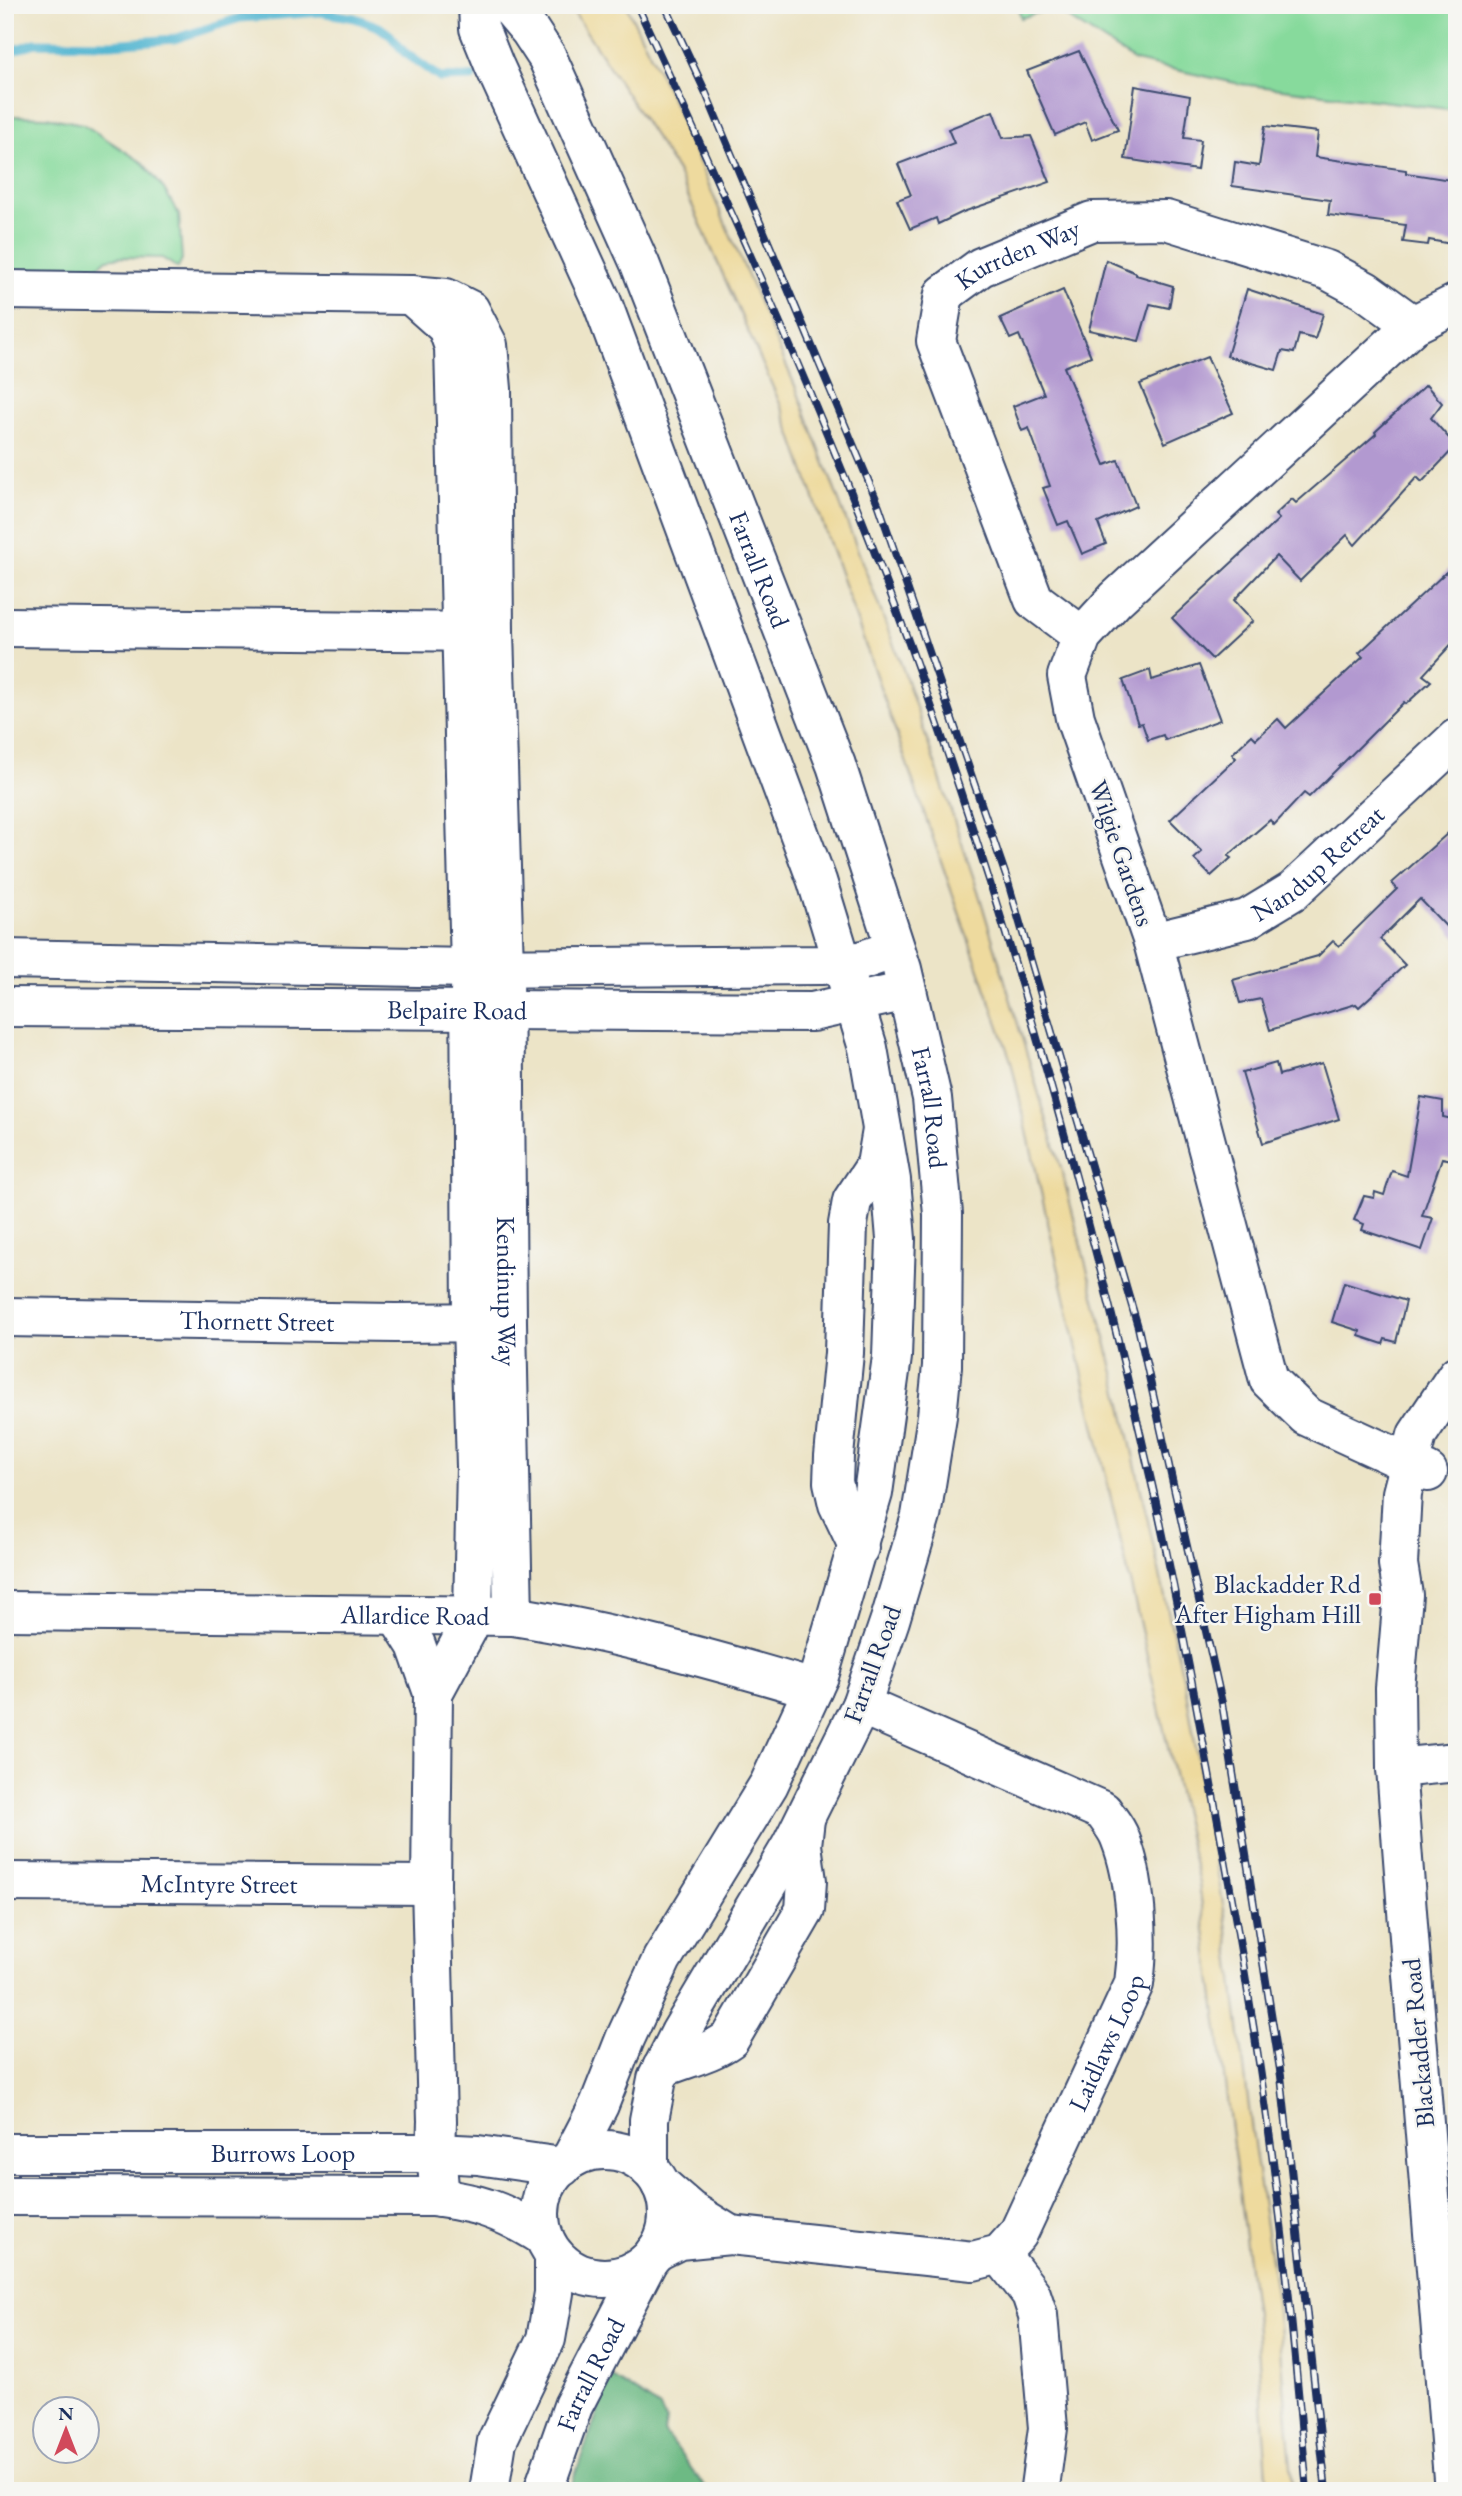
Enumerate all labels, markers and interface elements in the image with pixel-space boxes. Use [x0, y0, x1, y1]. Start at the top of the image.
street label: Kurrden Way [948, 211, 1086, 297]
street label: Farrall Road [721, 506, 798, 634]
street label: Wilgie Gardens [1081, 775, 1163, 931]
street label: Nandup Retreat [1245, 798, 1391, 929]
street label: Belpaire Road [387, 992, 528, 1027]
street label: Farrall Road [904, 1043, 956, 1171]
street label: Kendinup Way [489, 1216, 525, 1367]
street label: Thornett Street [179, 1303, 335, 1339]
place label: Blackadder Rd After Higham Hill [1174, 1567, 1362, 1631]
marker: Blackadder Rd After Higham Hill [1367, 1591, 1383, 1607]
street label: Allardice Road [339, 1597, 490, 1633]
street label: Farrall Road [835, 1600, 909, 1727]
street label: McIntyre Street [140, 1866, 298, 1901]
street label: Blackadder Road [1394, 1956, 1442, 2129]
street label: Laidlaws Loop [1060, 1973, 1152, 2117]
street label: Burrows Loop [211, 2136, 355, 2170]
street label: Farrall Road [548, 2311, 633, 2436]
north arrow [32, 2394, 102, 2464]
text: N [58, 2401, 74, 2426]

